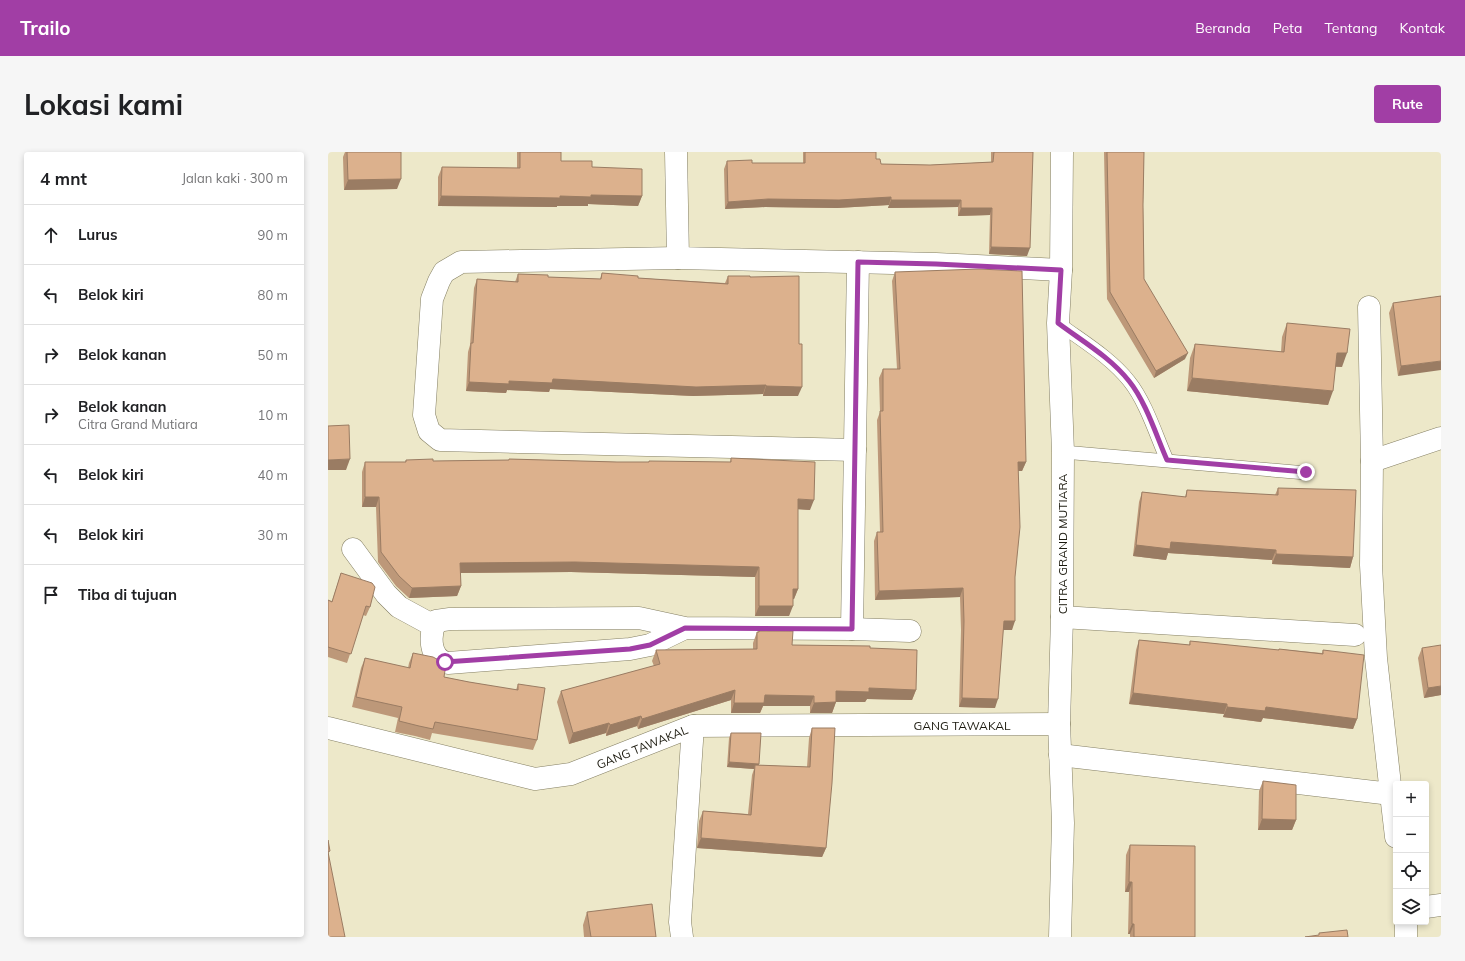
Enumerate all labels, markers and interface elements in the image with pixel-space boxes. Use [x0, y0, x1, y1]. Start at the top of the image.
text: Trailo [20, 16, 71, 40]
text: Beranda [1195, 19, 1251, 37]
text: Peta [1273, 19, 1302, 37]
text: Tentang [1324, 19, 1378, 37]
text: Kontak [1400, 19, 1445, 37]
button: Rute [1374, 85, 1441, 123]
text: Lokasi kami [24, 87, 183, 122]
text: 4 mnt [40, 168, 87, 189]
text: Jalan kaki · 300 m [182, 170, 288, 186]
icon: ahead [40, 224, 62, 246]
text: Lurus [78, 225, 118, 244]
text: 90 m [258, 227, 288, 243]
icon: left [40, 284, 62, 306]
text: Belok kiri [78, 285, 144, 304]
text: 80 m [258, 287, 288, 303]
icon: right [40, 344, 62, 366]
text: Belok kanan [78, 345, 167, 364]
text: 50 m [258, 347, 288, 363]
text: Belok kanan [78, 397, 167, 416]
icon: right [40, 404, 62, 426]
text: 10 m [258, 407, 288, 423]
text: Citra Grand Mutiara [78, 416, 198, 432]
route end [1297, 463, 1315, 481]
icon: left [40, 464, 62, 486]
text: Belok kiri [78, 465, 144, 484]
text: 40 m [258, 467, 288, 483]
street label: CITRA GRAND MUTIARA [1055, 473, 1070, 614]
icon: left [40, 524, 62, 546]
text: Belok kiri [78, 525, 144, 544]
text: 30 m [258, 527, 288, 543]
icon: arrive [40, 584, 62, 606]
text: Tiba di tujuan [78, 585, 177, 604]
route start [436, 653, 454, 671]
street label: GANG TAWAKAL [913, 718, 1011, 733]
street label: GANG TAWAKAL [594, 722, 690, 772]
map controls [1393, 781, 1429, 925]
button: + [1393, 781, 1429, 817]
button: − [1393, 817, 1429, 853]
button: locate [1393, 853, 1429, 889]
button: layers [1393, 889, 1429, 925]

